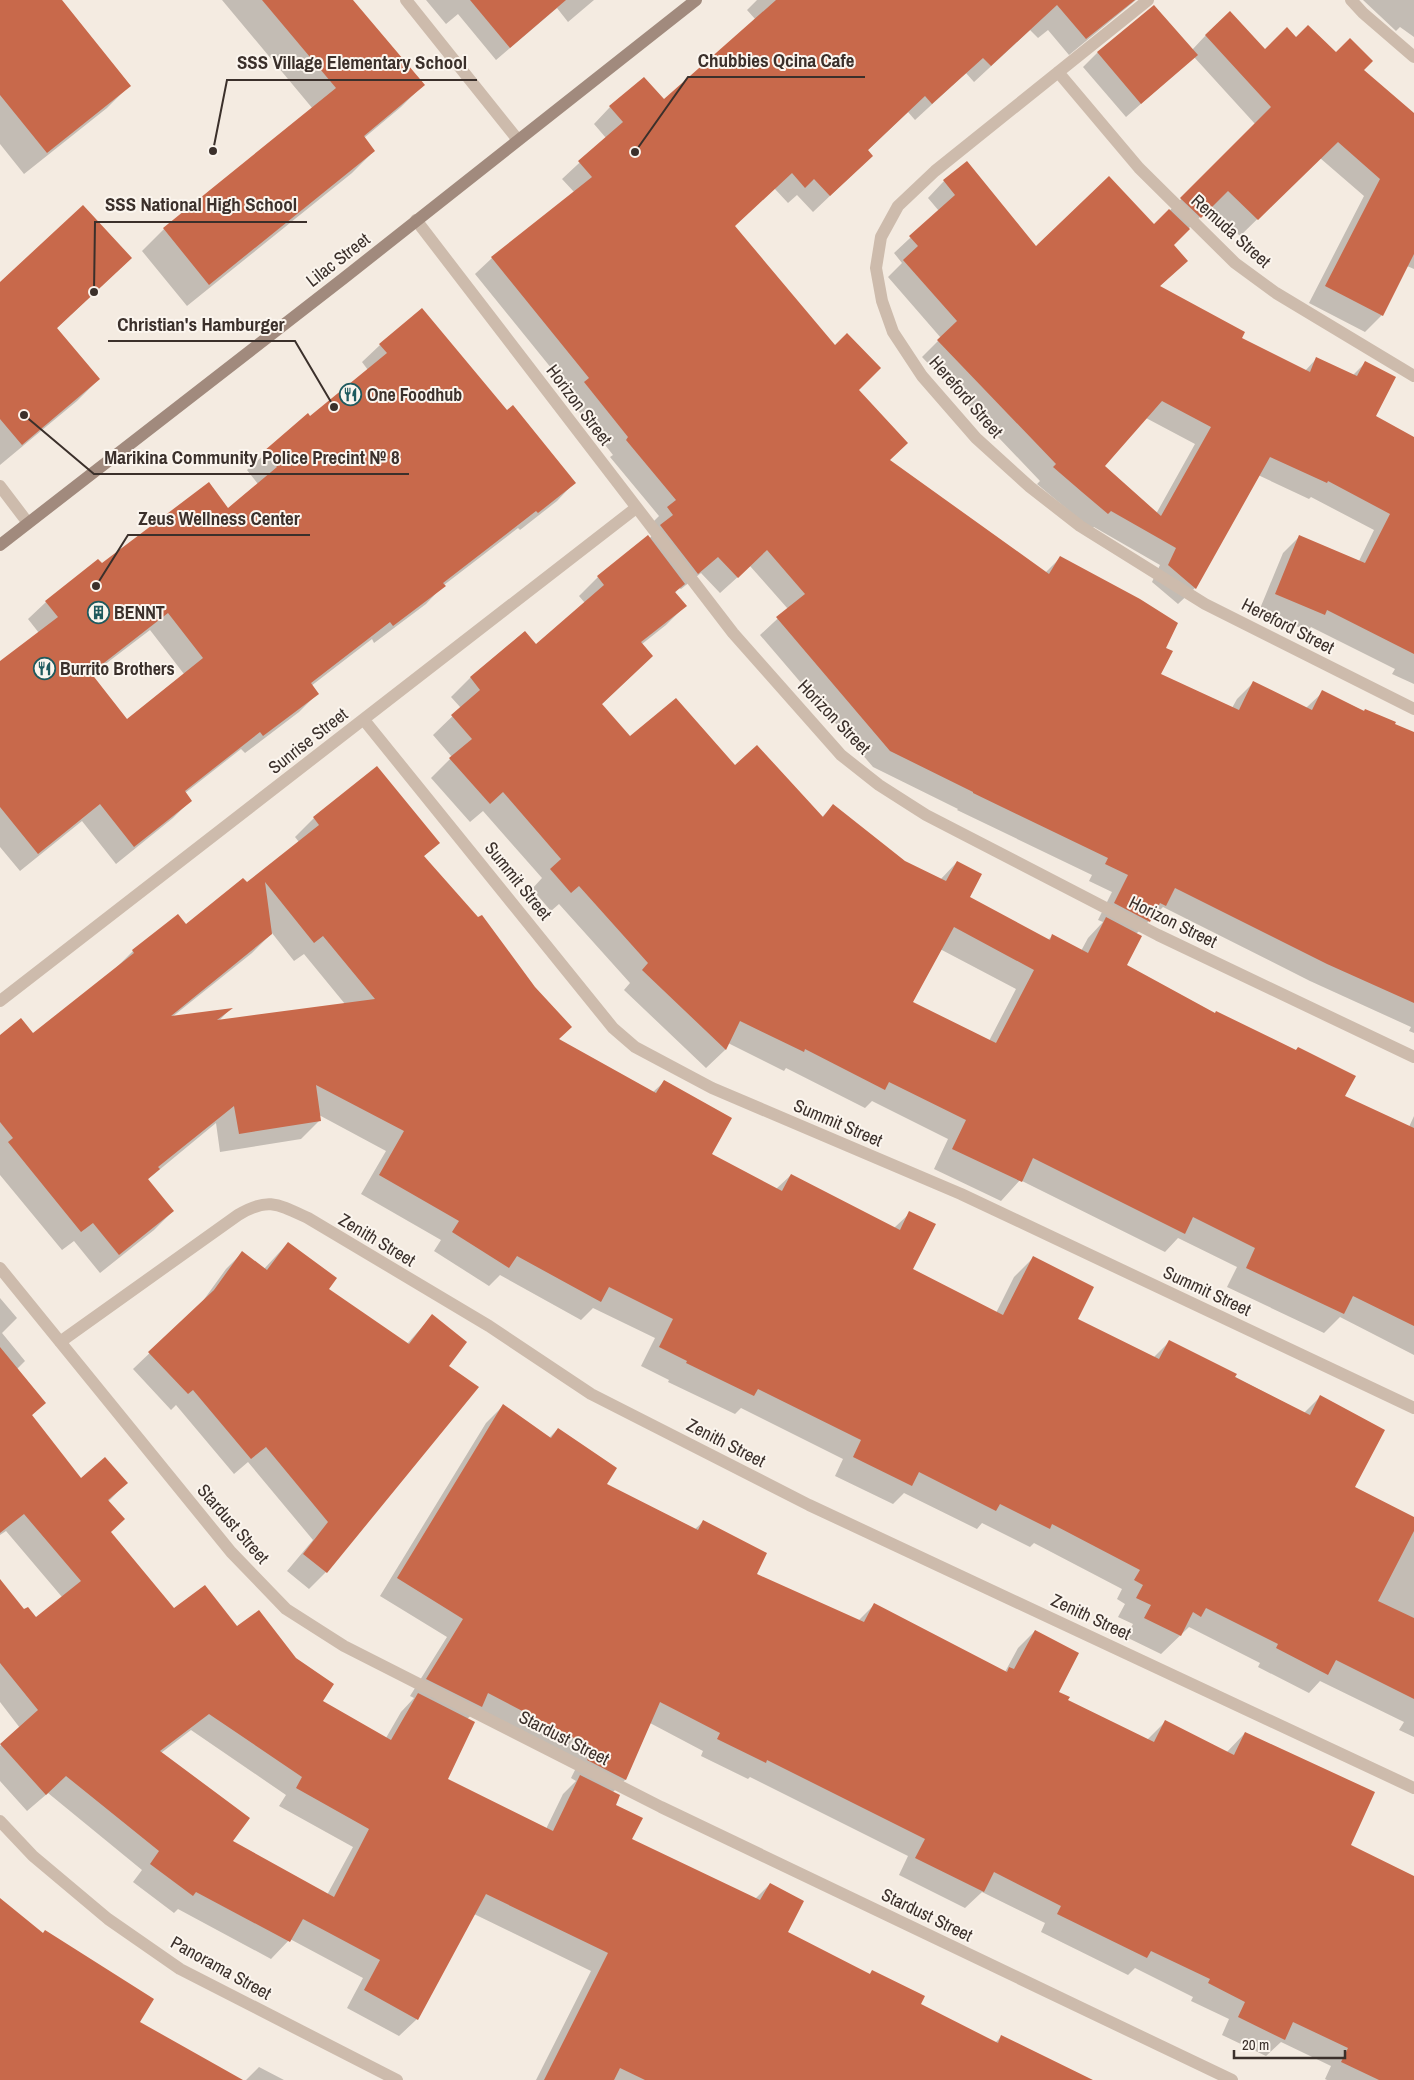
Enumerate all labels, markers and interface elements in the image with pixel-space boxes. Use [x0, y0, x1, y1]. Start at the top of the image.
callout: Chubbies Qcina Cafe [688, 43, 865, 77]
callout: SSS Village Elementary School [227, 46, 477, 80]
text: Chubbies Qcina Cafe [698, 47, 855, 73]
text: SSS Village Elementary School [237, 49, 467, 75]
callout: SSS National High School [95, 188, 307, 222]
street label: Remuda Street [1186, 188, 1277, 273]
text: SSS National High School [105, 191, 297, 217]
street label: Lilac Street [301, 227, 375, 292]
callout: Christian's Hamburger [108, 307, 295, 341]
text: Christian's Hamburger [117, 311, 285, 337]
street label: Hereford Street [924, 350, 1009, 443]
street label: Horizon Street [541, 359, 618, 450]
place label: One Foodhub [367, 382, 462, 407]
restaurant icon: One Foodhub [339, 383, 363, 407]
callout: Marikina Community Police Precint № 8 [94, 440, 409, 474]
text: Marikina Community Police Precint № 8 [104, 444, 400, 470]
callout: Zeus Wellness Center [128, 501, 310, 535]
text: Zeus Wellness Center [138, 505, 300, 531]
street label: Hereford Street [1238, 592, 1339, 660]
place label: BENNT [114, 600, 165, 625]
building icon: BENNT [86, 601, 110, 625]
place label: Burrito Brothers [60, 656, 175, 681]
restaurant icon: Burrito Brothers [32, 657, 56, 681]
street label: Horizon Street [792, 674, 876, 760]
street label: Sunrise Street [263, 702, 353, 780]
street label: Summit Street [479, 836, 558, 925]
street label: Horizon Street [1125, 889, 1221, 954]
street label: Summit Street [790, 1093, 887, 1152]
street label: Zenith Street [334, 1207, 420, 1272]
street label: Summit Street [1159, 1259, 1255, 1322]
street label: Zenith Street [683, 1412, 770, 1473]
street label: Stardust Street [192, 1478, 275, 1569]
street label: Zenith Street [1047, 1587, 1135, 1646]
street label: Stardust Street [515, 1704, 614, 1771]
street label: Stardust Street [877, 1882, 977, 1947]
street label: Panorama Street [166, 1930, 276, 2006]
scale bar [1234, 2028, 1345, 2060]
text: 20 m [1242, 2034, 1269, 2055]

